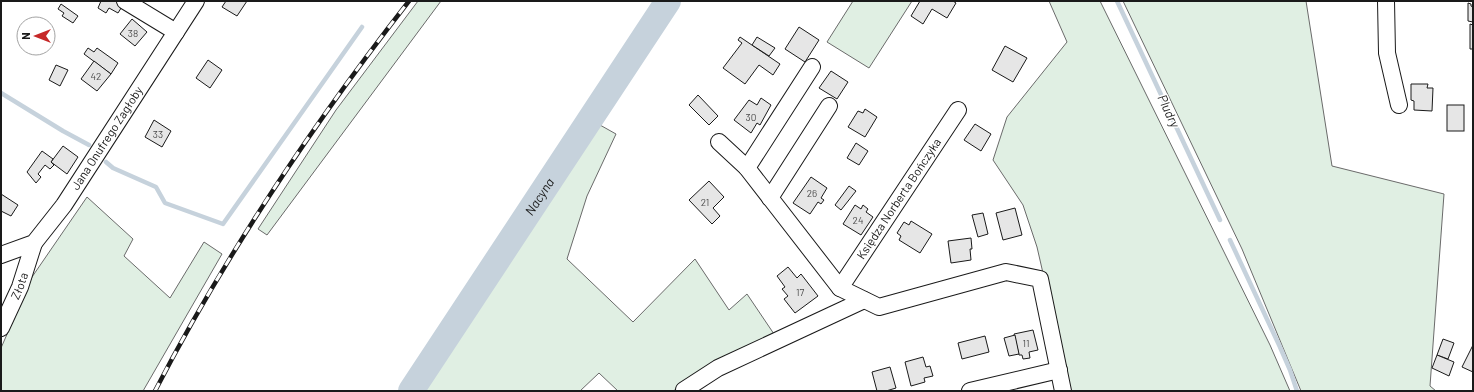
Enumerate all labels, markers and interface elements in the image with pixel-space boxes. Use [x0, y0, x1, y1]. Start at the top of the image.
north arrow [16, 16, 56, 56]
house number: 38 [128, 27, 138, 39]
text: N [19, 32, 32, 40]
house number: 42 [91, 70, 101, 82]
street label: Jana Onufrego Zagłoby [68, 83, 145, 192]
water label: Pludry [1154, 92, 1184, 131]
house number: 30 [746, 111, 756, 123]
house number: 33 [153, 128, 163, 140]
street label: Księdza Norberta Bończyka [853, 135, 943, 261]
water label: Nacyna [521, 175, 557, 218]
house number: 26 [807, 187, 817, 199]
house number: 21 [701, 196, 709, 208]
house number: 24 [853, 214, 863, 226]
street label: Złota [7, 271, 30, 301]
house number: 17 [796, 286, 804, 298]
house number: 11 [1022, 337, 1030, 349]

